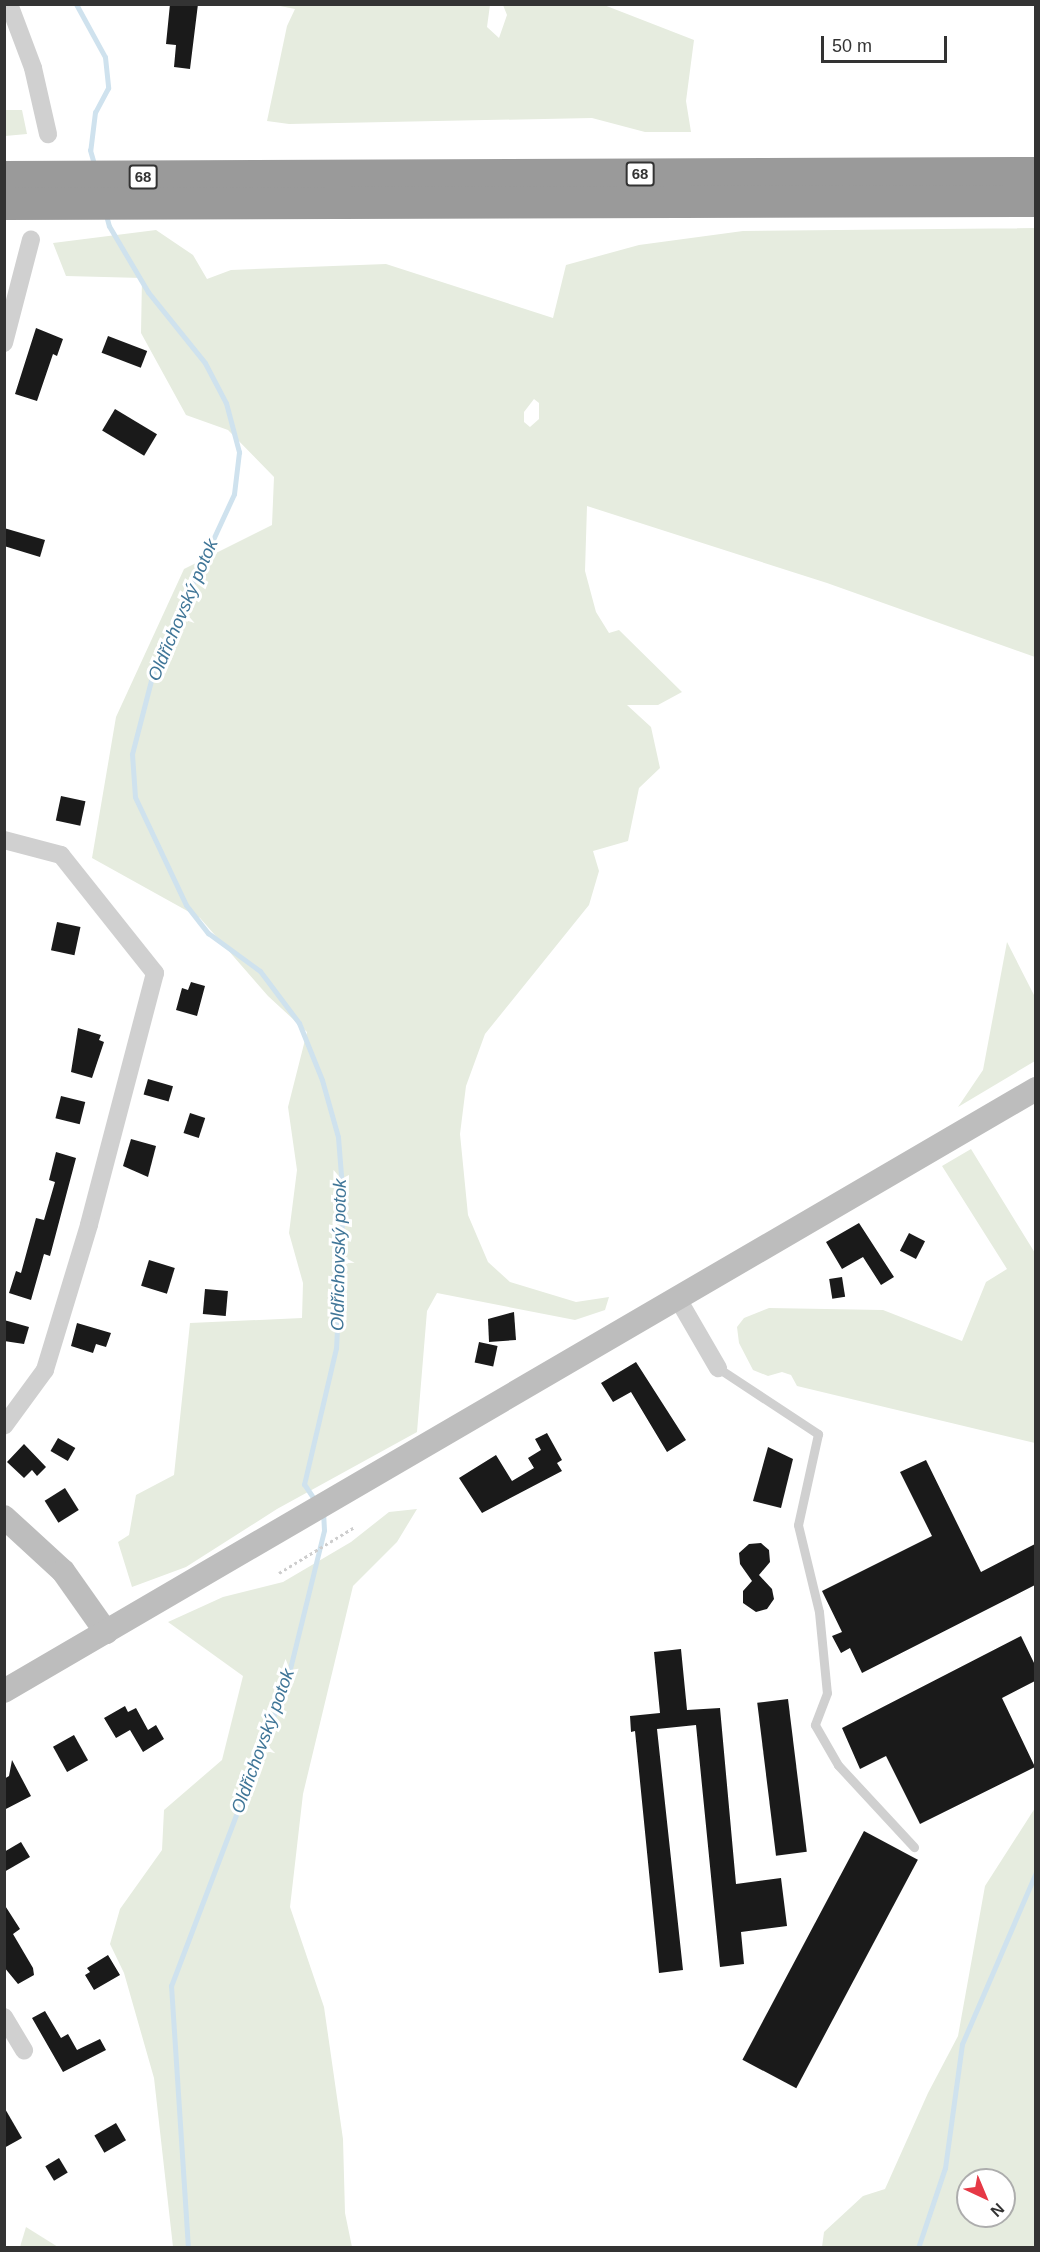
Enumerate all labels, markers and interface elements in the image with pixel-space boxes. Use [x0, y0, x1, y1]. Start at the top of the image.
scale bar [824, 24, 950, 62]
text: 50 m [832, 36, 872, 56]
road number: 68 [625, 162, 655, 186]
road number: 68 [128, 165, 158, 189]
water label: Oldřichovský potok [143, 536, 223, 684]
water label: Oldřichovský potok [327, 1179, 351, 1331]
water label: Oldřichovský potok [227, 1666, 299, 1816]
north arrow [956, 2168, 1016, 2228]
text: N [987, 2200, 1008, 2220]

